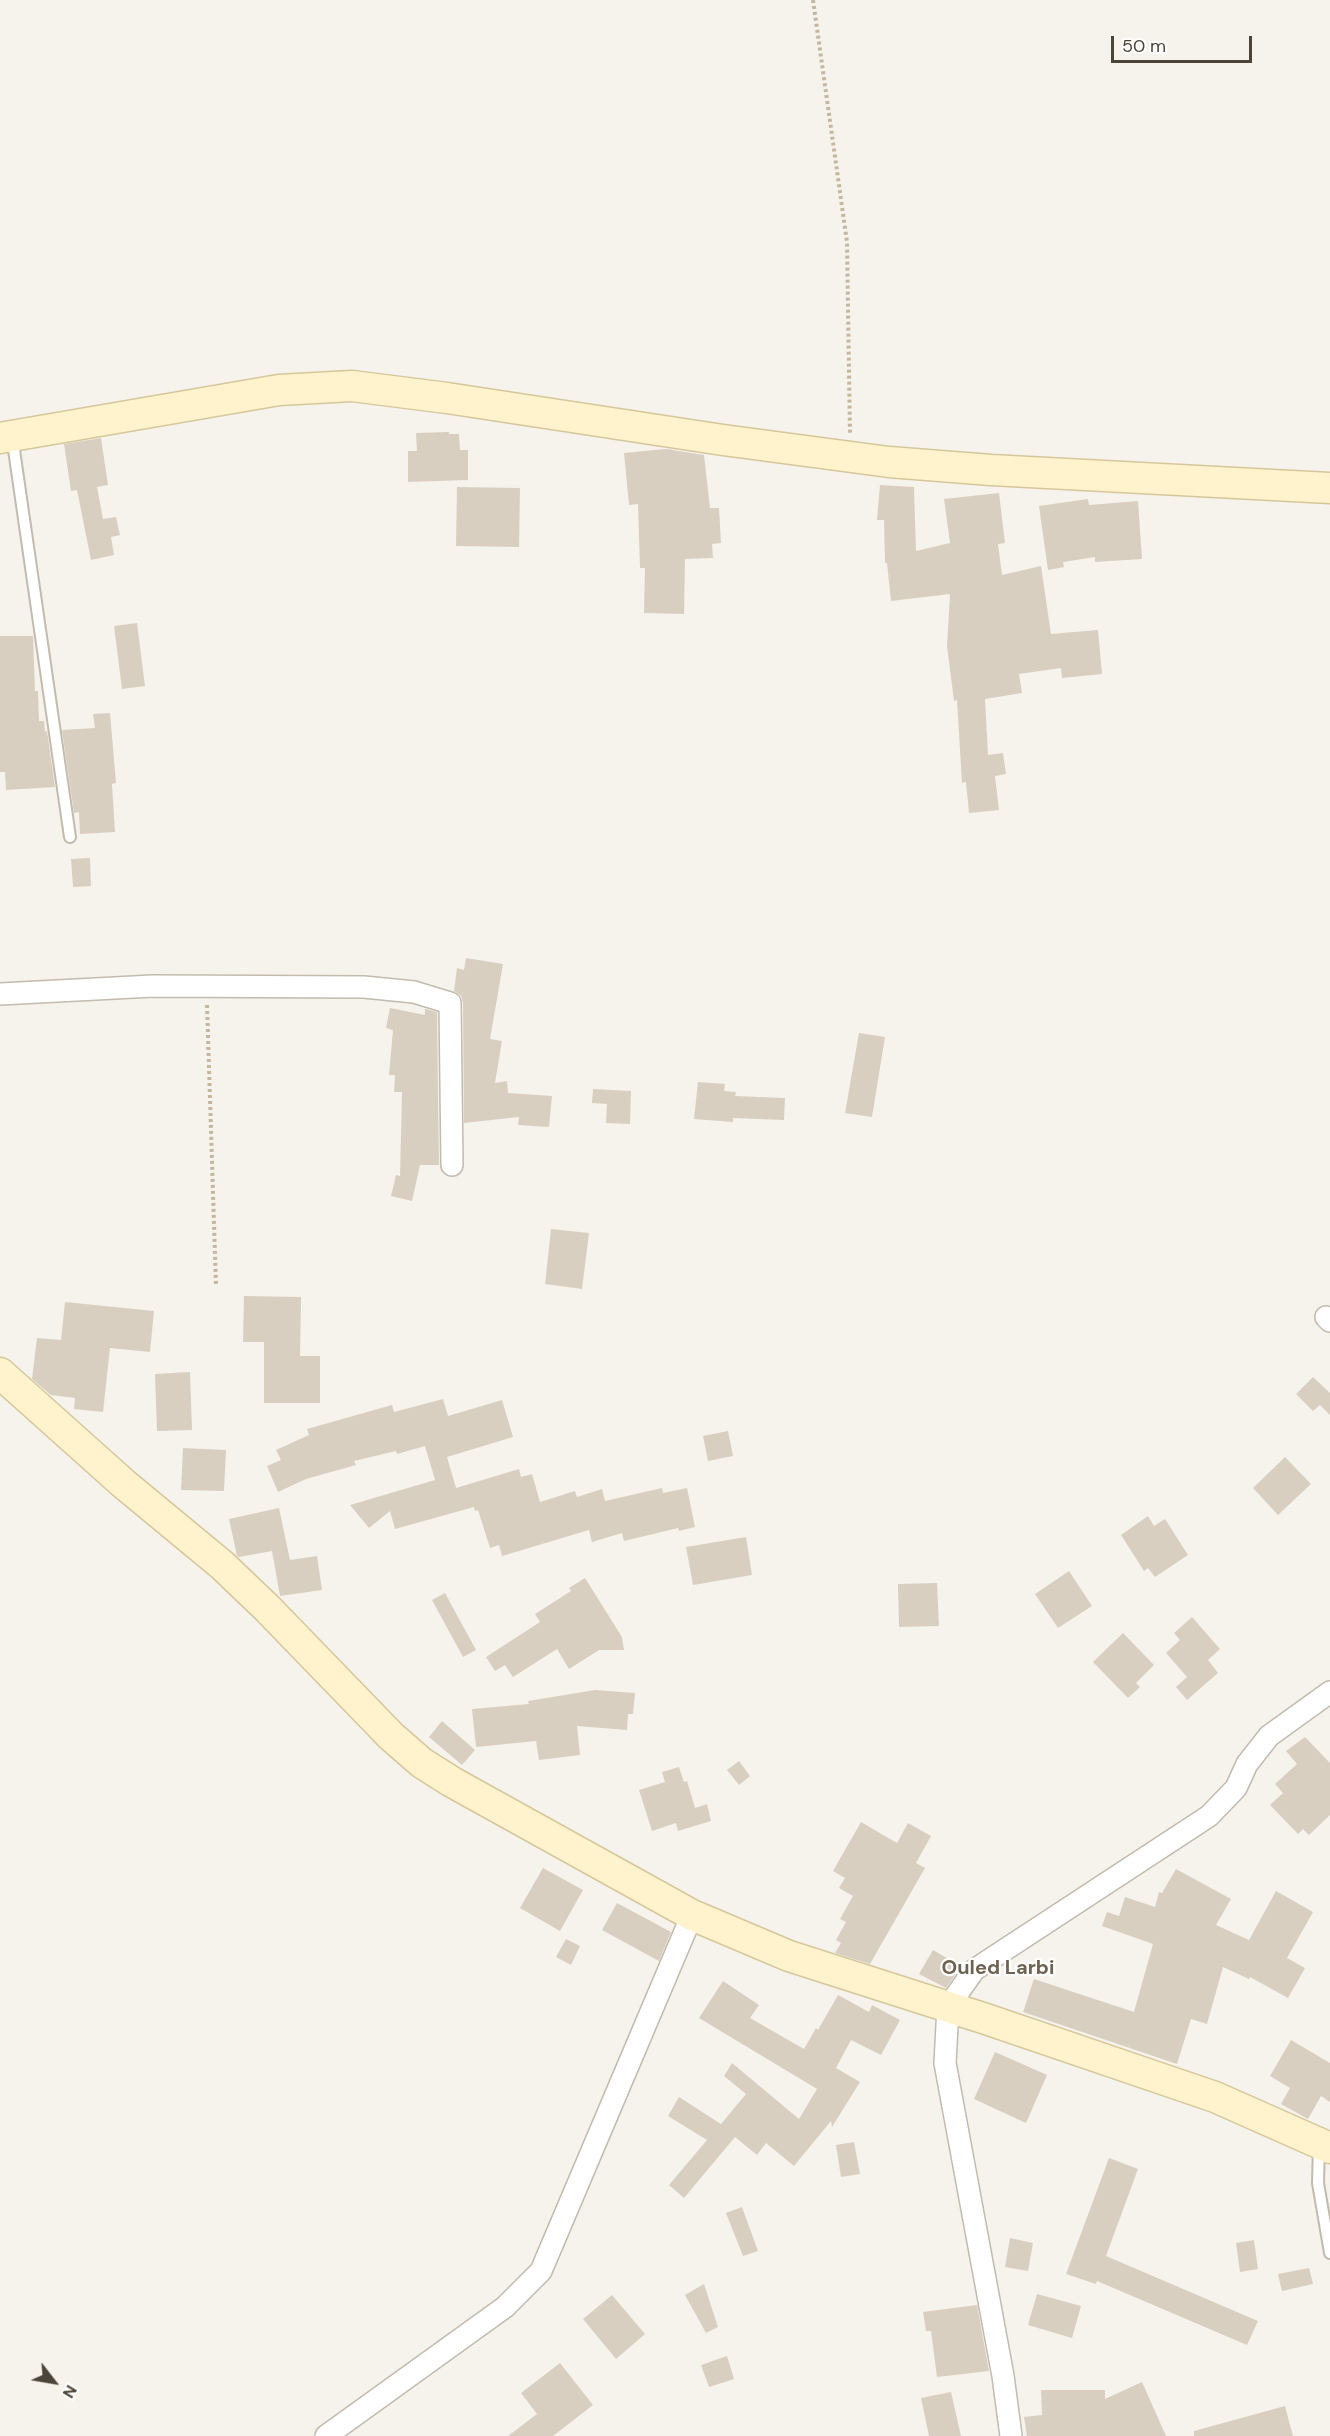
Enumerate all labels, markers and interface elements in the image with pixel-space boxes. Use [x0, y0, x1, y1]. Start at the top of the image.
scale bar [1114, 24, 1255, 62]
text: 50 m [1122, 34, 1166, 58]
district label: Ouled Larbi [942, 1957, 1054, 1981]
north arrow [24, 2352, 84, 2412]
text: N [58, 2381, 82, 2402]

